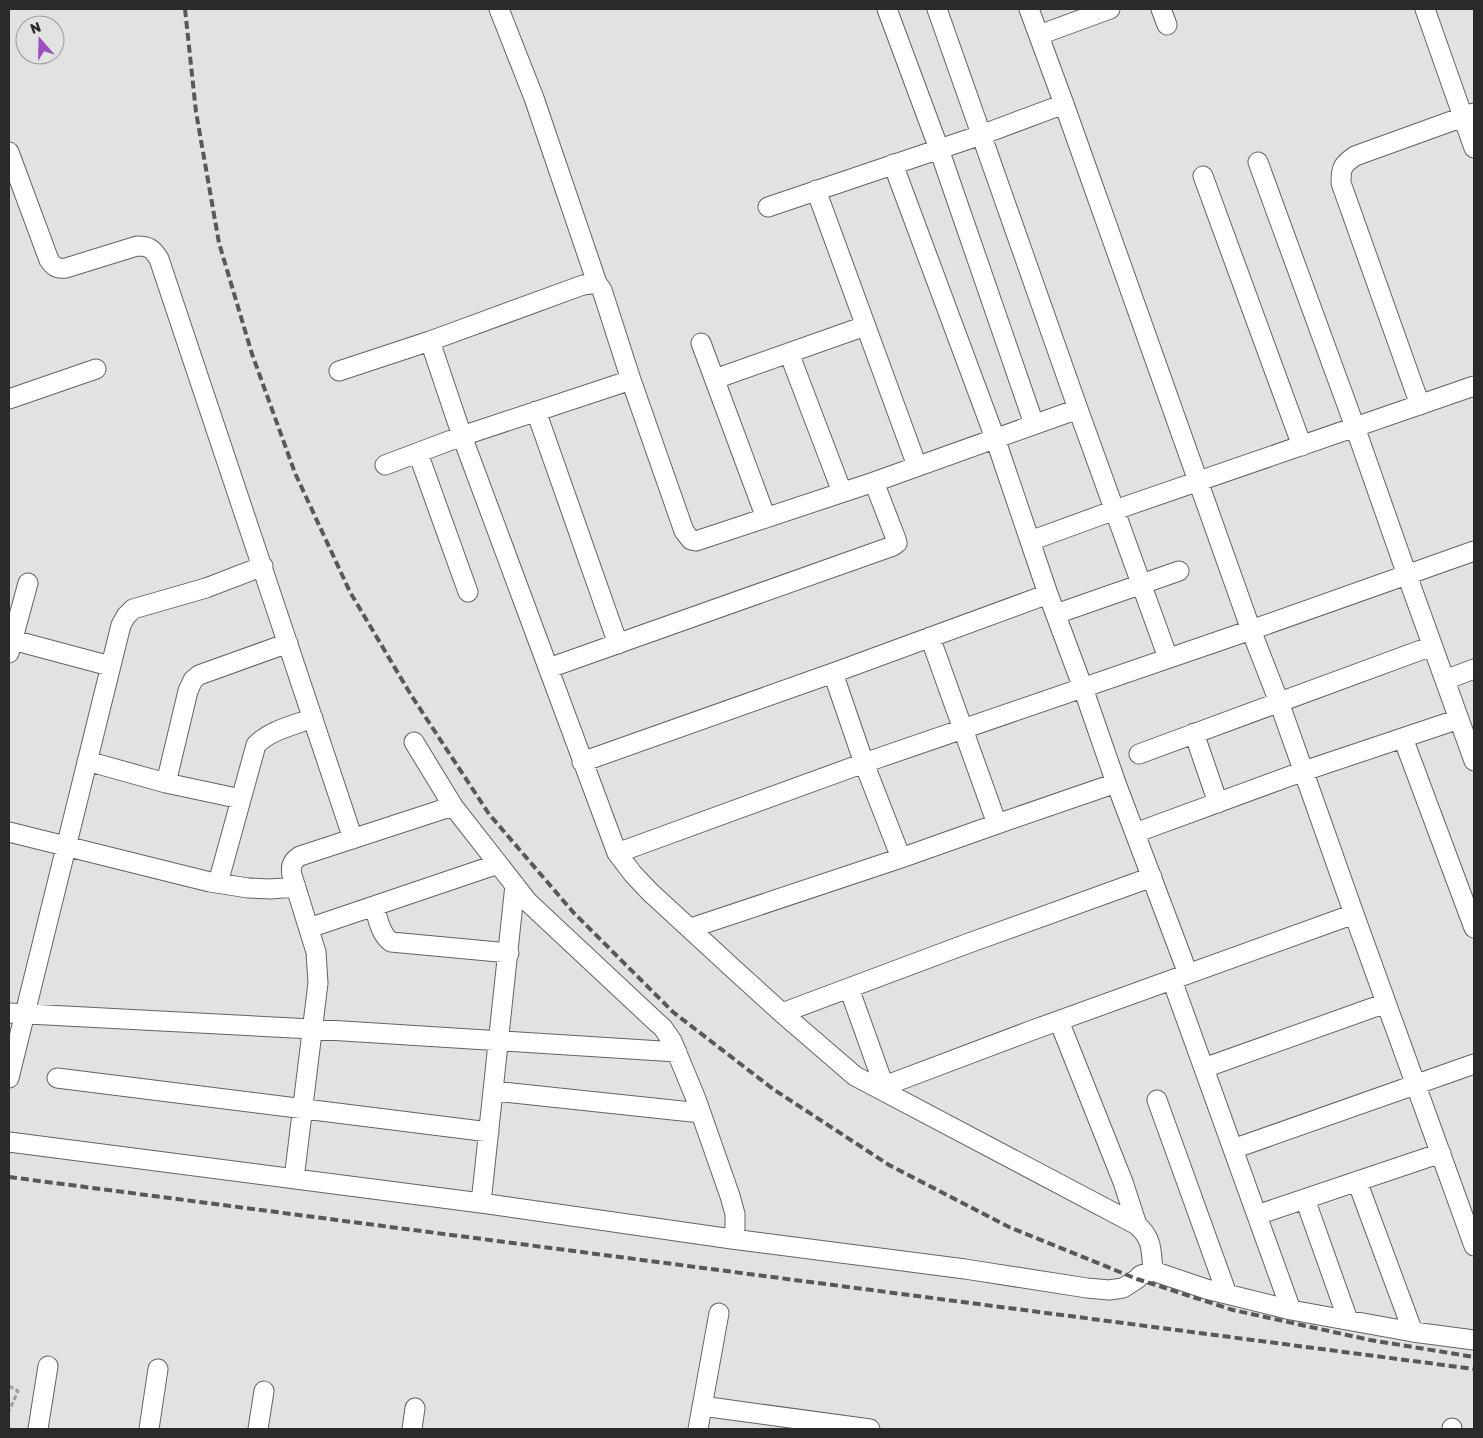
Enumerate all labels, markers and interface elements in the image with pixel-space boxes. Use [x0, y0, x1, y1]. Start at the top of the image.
north arrow [15, 15, 65, 65]
text: N [28, 19, 43, 38]

